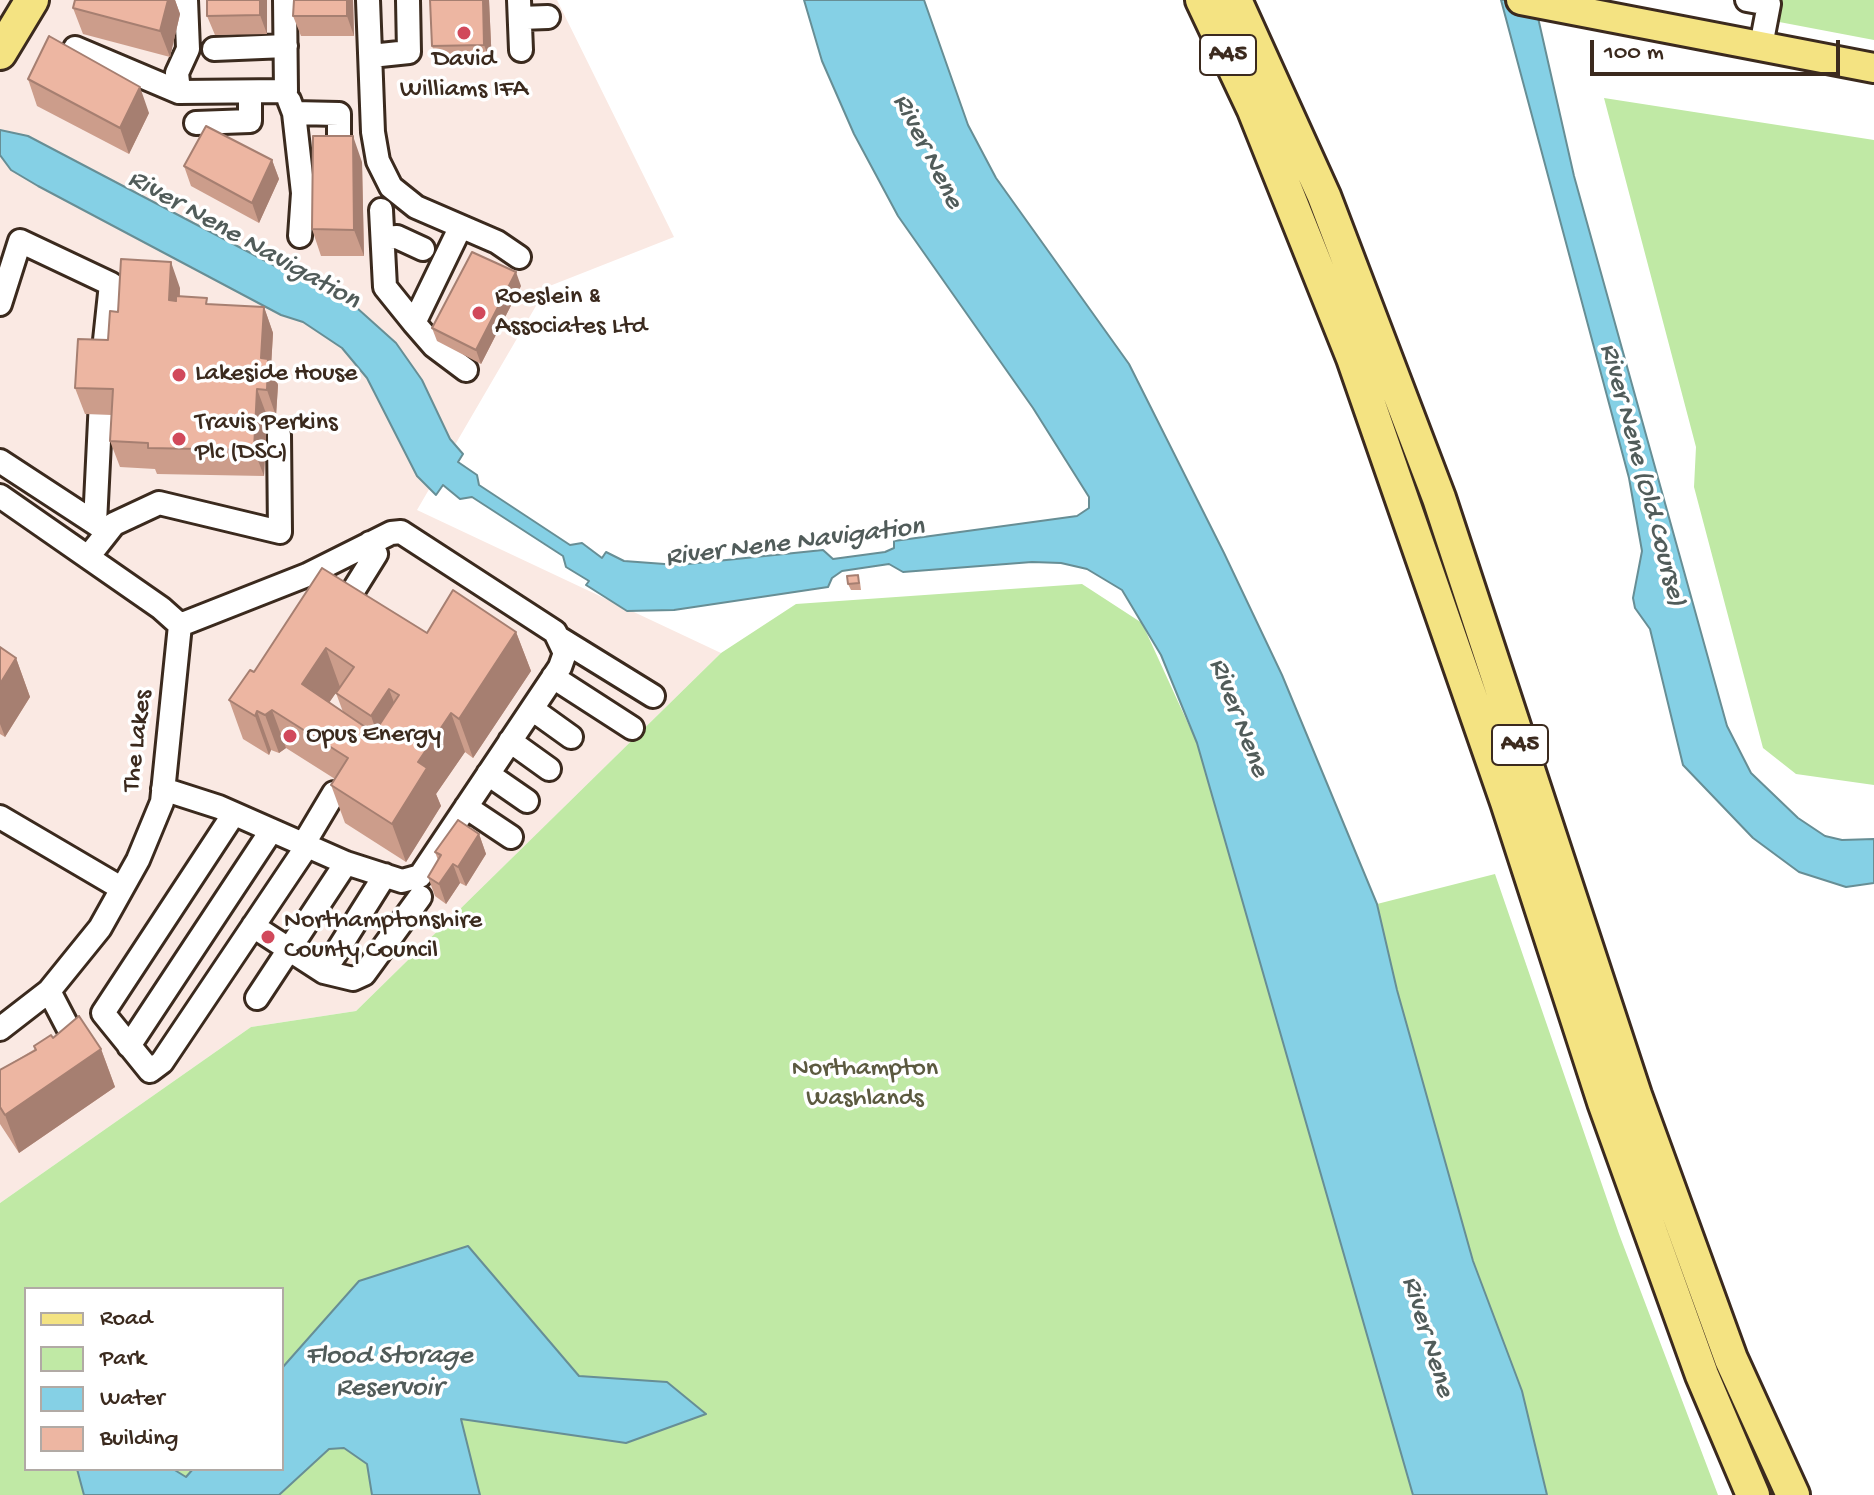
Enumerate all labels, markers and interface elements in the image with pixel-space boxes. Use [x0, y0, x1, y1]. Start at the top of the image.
marker: David Williams IFA [455, 24, 473, 42]
scale bar [1594, 24, 1844, 74]
road number: A45 [1200, 35, 1256, 75]
text: 100 m [1604, 39, 1664, 68]
place label: David Williams IFA [400, 45, 528, 106]
water label: River Nene [883, 89, 969, 215]
water label: River Nene Navigation [121, 163, 365, 319]
place label: Roeslein & Associates Ltd [495, 282, 647, 344]
marker: Roeslein & Associates Ltd [470, 304, 488, 322]
water label: River Nene (Old Course) [1590, 340, 1692, 610]
place label: Lakeside House [195, 359, 358, 391]
marker: Lakeside House [170, 366, 188, 384]
place label: Travis Perkins Plc (DSC) [195, 408, 338, 470]
marker: Travis Perkins Plc (DSC) [170, 430, 188, 448]
water label: River Nene Navigation [664, 511, 926, 577]
water label: River Nene [1199, 654, 1275, 782]
street label: The Lakes [117, 688, 161, 794]
place label: Opus Energy [306, 720, 441, 752]
road number: A45 [1492, 725, 1548, 765]
marker: Opus Energy [281, 727, 299, 745]
place label: Northamptonshire County Council [284, 906, 482, 968]
marker: Northamptonshire County Council [259, 928, 277, 946]
park label: Northampton Washlands [792, 1054, 938, 1116]
water label: River Nene [1392, 1273, 1460, 1401]
legend [24, 1287, 284, 1471]
text: Road [100, 1305, 152, 1334]
water label: Flood Storage Reservoir [305, 1341, 473, 1407]
text: Park [100, 1345, 146, 1374]
text: Water [100, 1385, 164, 1414]
text: Building [100, 1425, 178, 1454]

